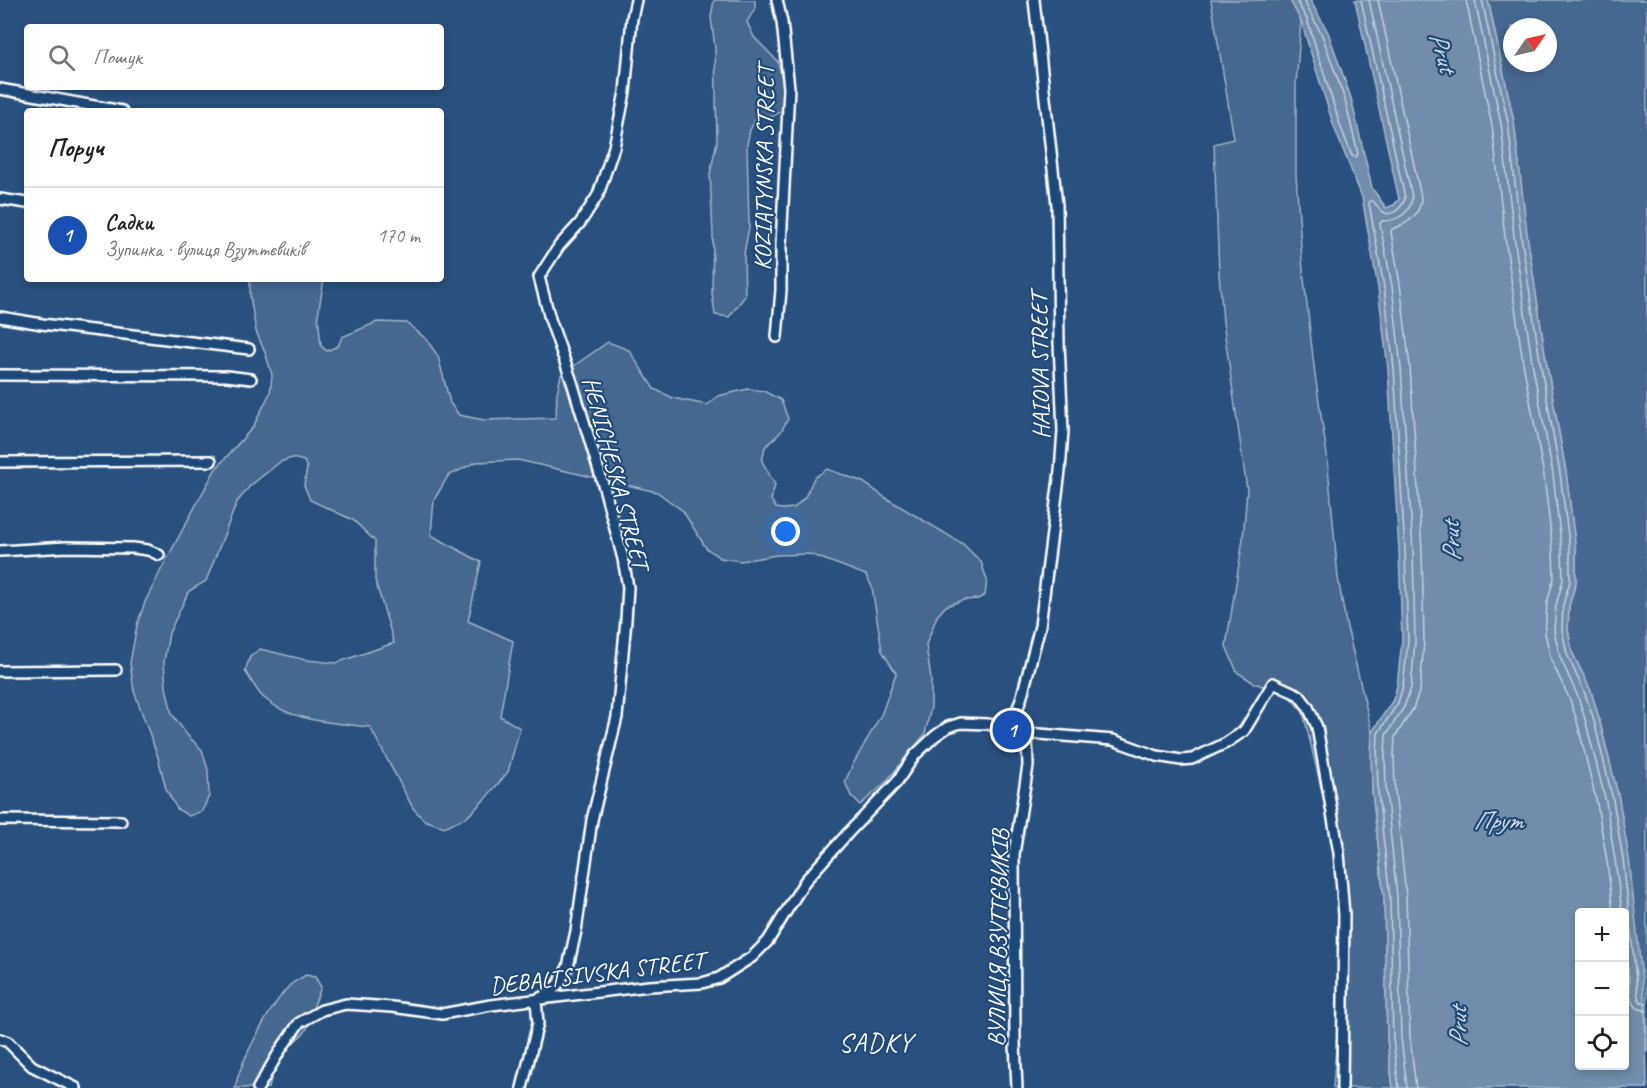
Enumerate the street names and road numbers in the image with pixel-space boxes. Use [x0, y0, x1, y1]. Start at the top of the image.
street label: KOZIATYNSKA STREET [747, 59, 781, 271]
street label: HAIOVA STREET [1024, 287, 1056, 439]
street label: HENICHESKA STREET [576, 373, 657, 577]
street label: ВУЛИЦЯ ВЗУТТЄВИКІВ [981, 827, 1015, 1047]
street label: DEBALTSIVSKA STREET [488, 944, 712, 1001]

